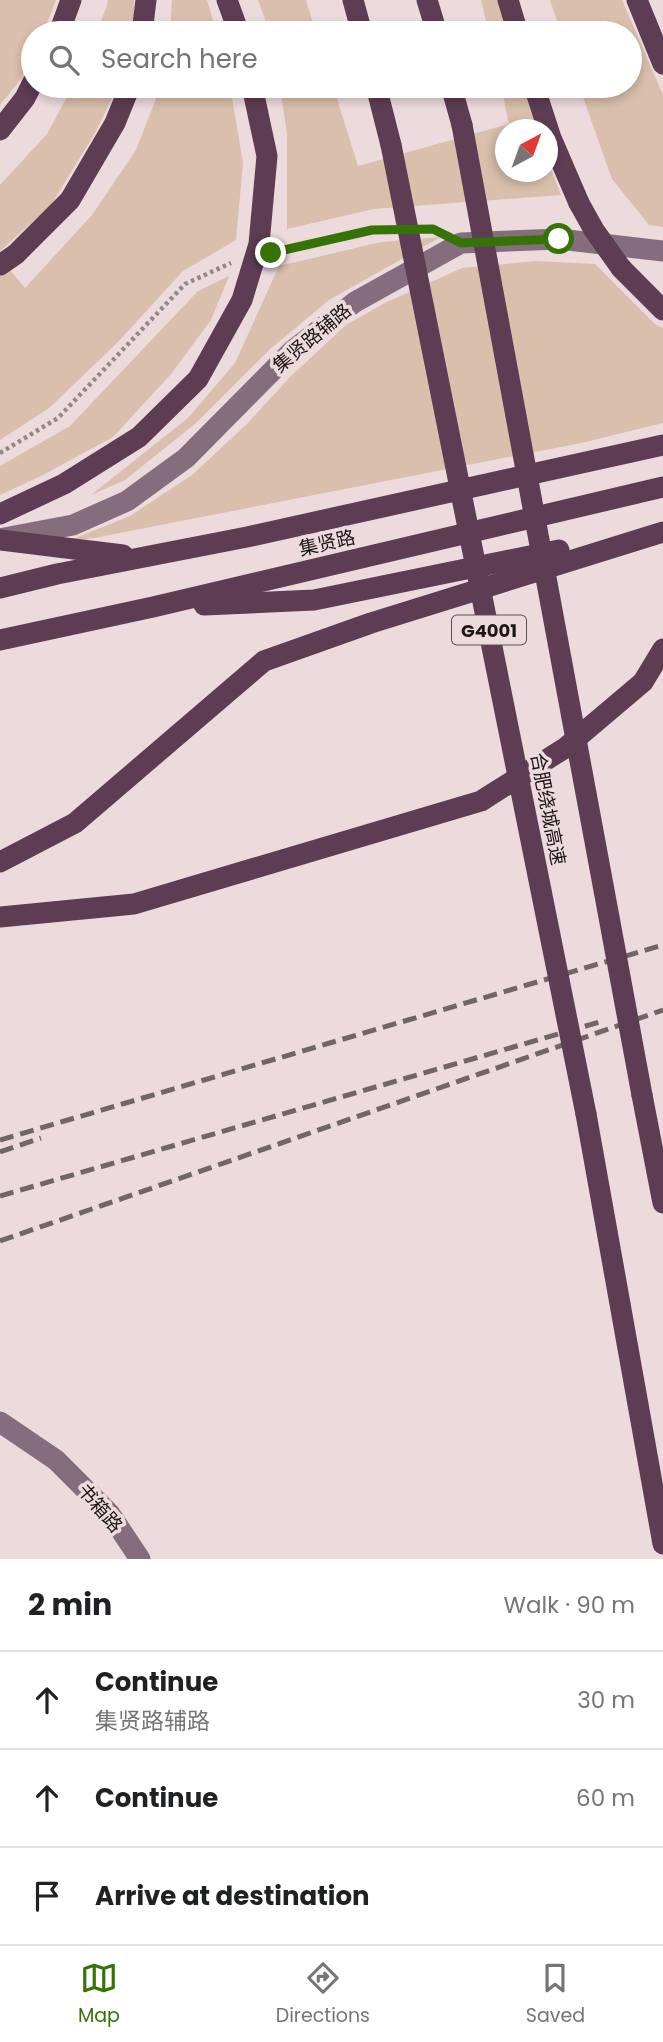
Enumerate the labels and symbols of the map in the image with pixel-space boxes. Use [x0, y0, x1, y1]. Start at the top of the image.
north arrow [495, 119, 558, 182]
route start [543, 223, 574, 254]
route end [255, 237, 286, 268]
street label: 集贤路辅路 [267, 297, 357, 379]
street label: 集贤路 [296, 523, 358, 563]
road number: G4001 [452, 616, 526, 644]
street label: 合肥绕城高速 [524, 750, 572, 868]
street label: 书箱路 [71, 1478, 129, 1538]

